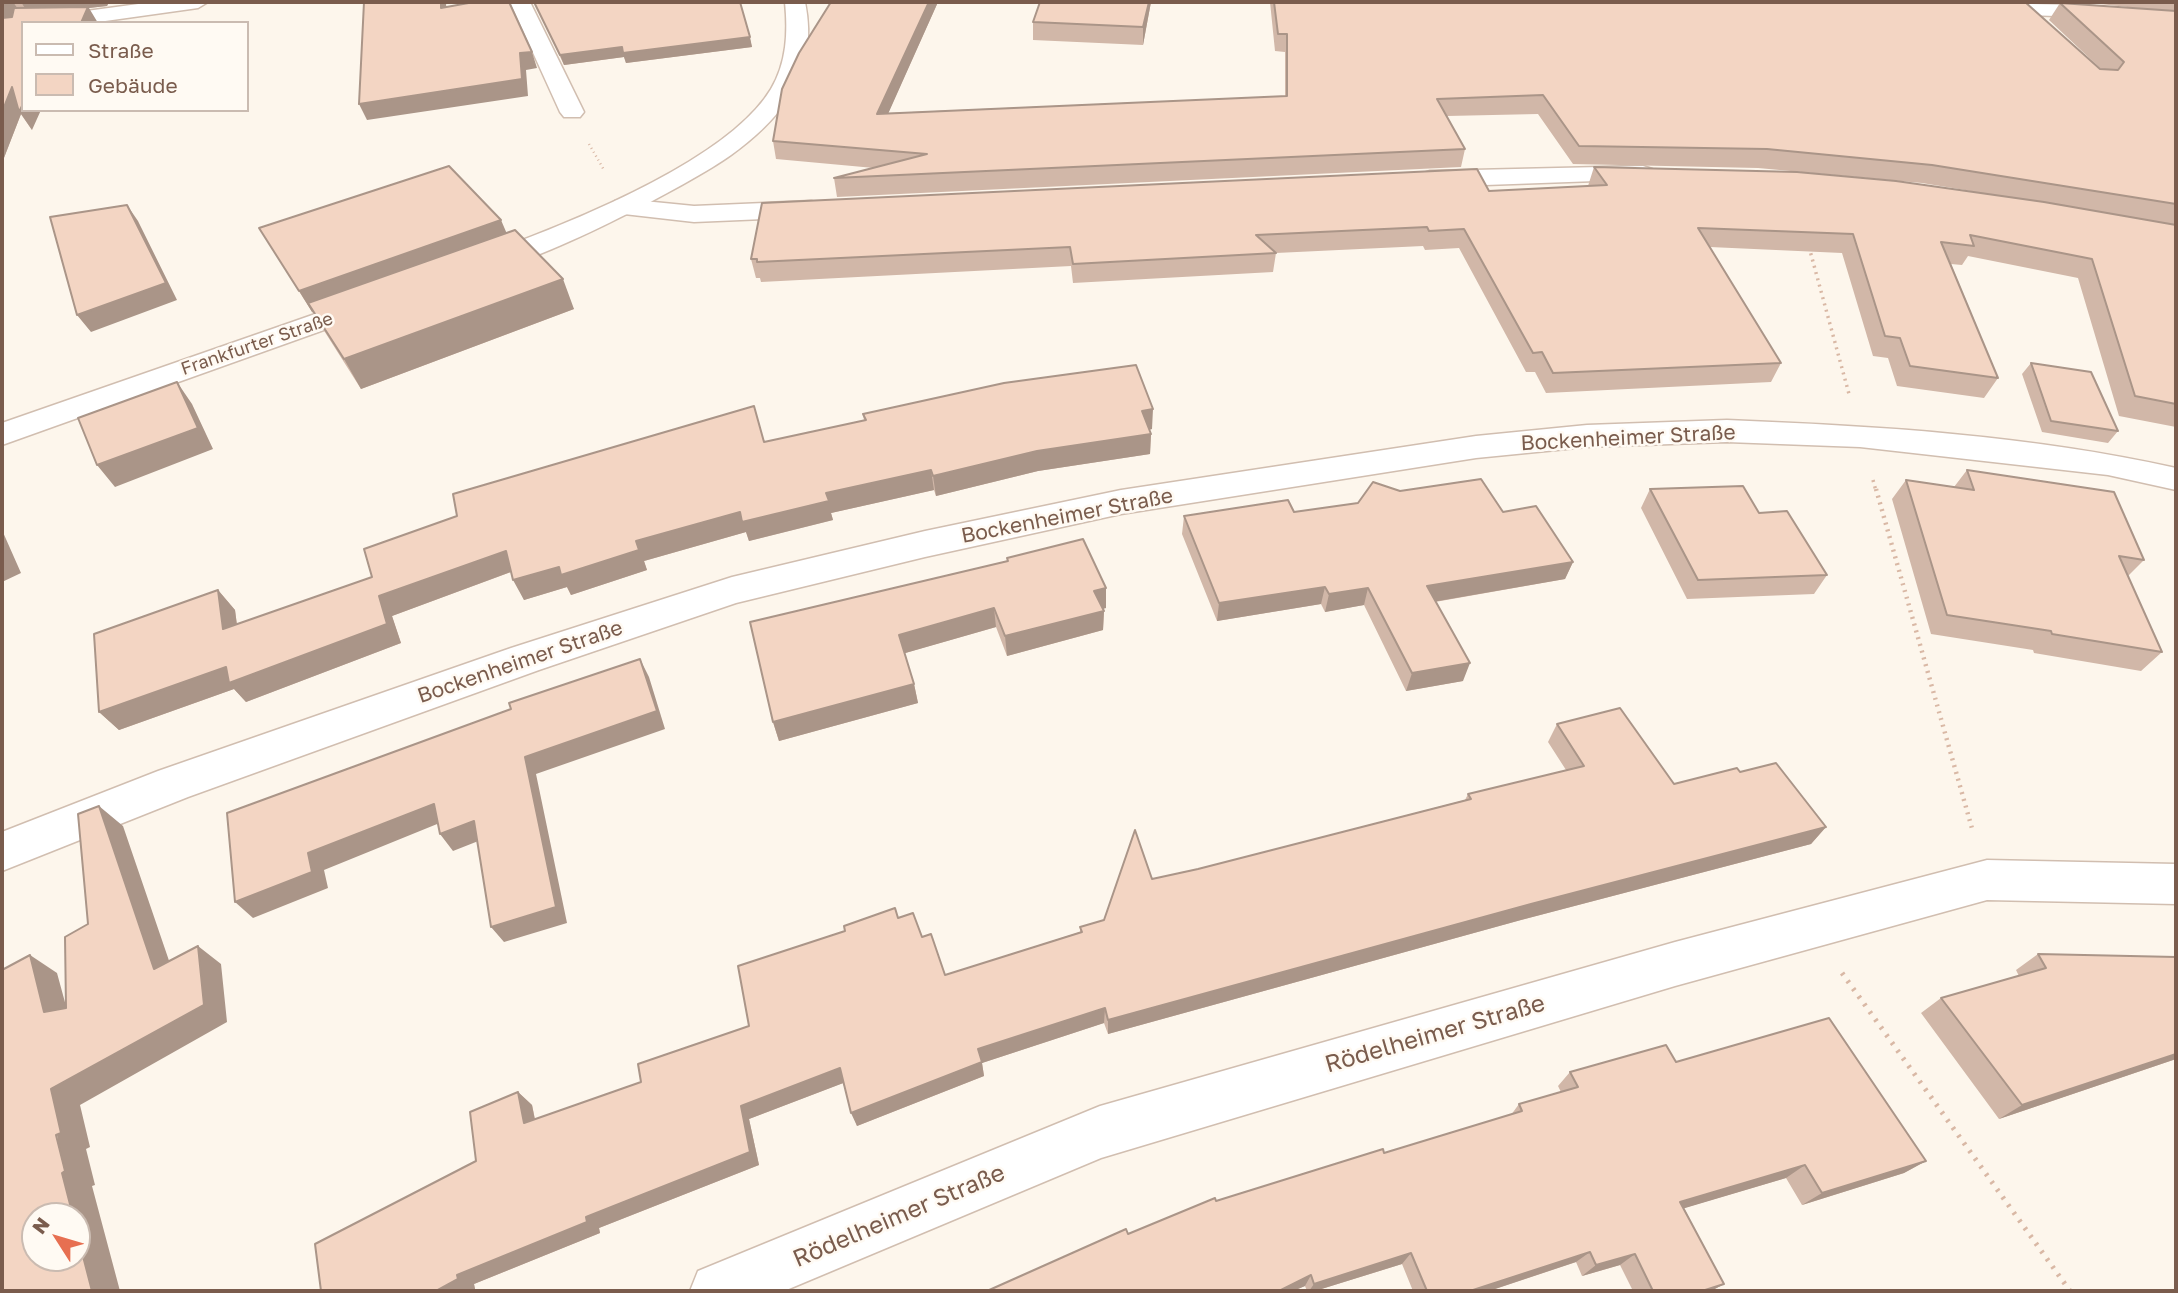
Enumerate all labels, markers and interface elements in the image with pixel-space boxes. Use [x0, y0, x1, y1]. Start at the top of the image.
legend [21, 21, 248, 112]
text: Straße [88, 37, 154, 63]
text: Gebäude [88, 72, 178, 98]
street label: Frankfurter Straße [178, 308, 336, 380]
street label: Bockenheimer Straße [1520, 420, 1736, 456]
street label: Bockenheimer Straße [959, 483, 1175, 549]
street label: Bockenheimer Straße [414, 615, 626, 709]
street label: Rödelheimer Straße [1322, 989, 1548, 1079]
street label: Rödelheimer Straße [789, 1158, 1009, 1274]
north arrow [21, 1202, 91, 1272]
text: N [27, 1213, 54, 1238]

